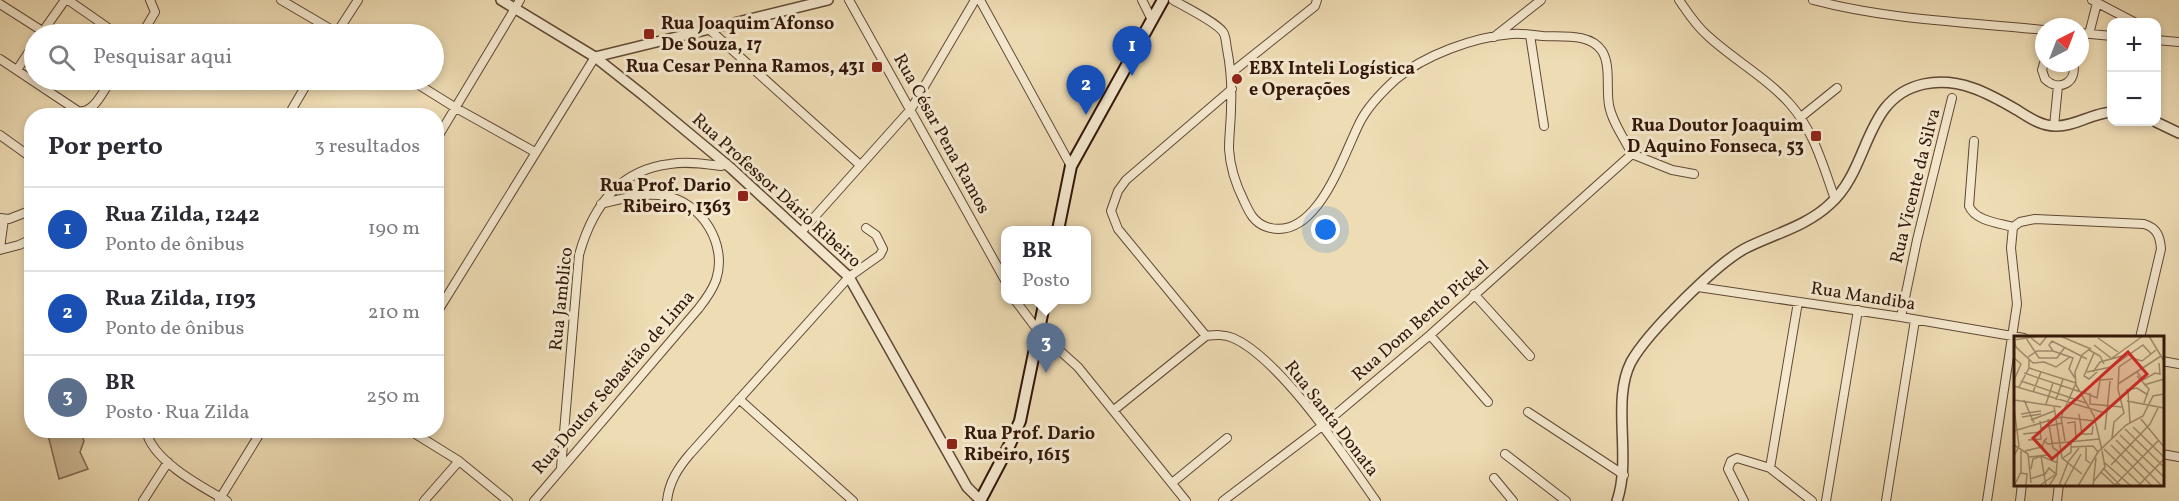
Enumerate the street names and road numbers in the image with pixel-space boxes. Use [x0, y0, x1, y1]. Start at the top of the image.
street label: Rua César Pena Ramos [887, 49, 995, 219]
street label: Rua Vicente da Silva [1885, 106, 1947, 266]
street label: Rua Professor Dário Ribeiro [686, 108, 866, 274]
street label: Rua Jamblico [544, 246, 580, 352]
street label: Rua Dom Bento Pickel [1347, 254, 1495, 388]
street label: Rua Mandiba [1809, 276, 1917, 318]
street label: Rua Doutor Sebastião de Lima [527, 286, 701, 480]
street label: Rua Santa Donata [1278, 356, 1384, 482]

